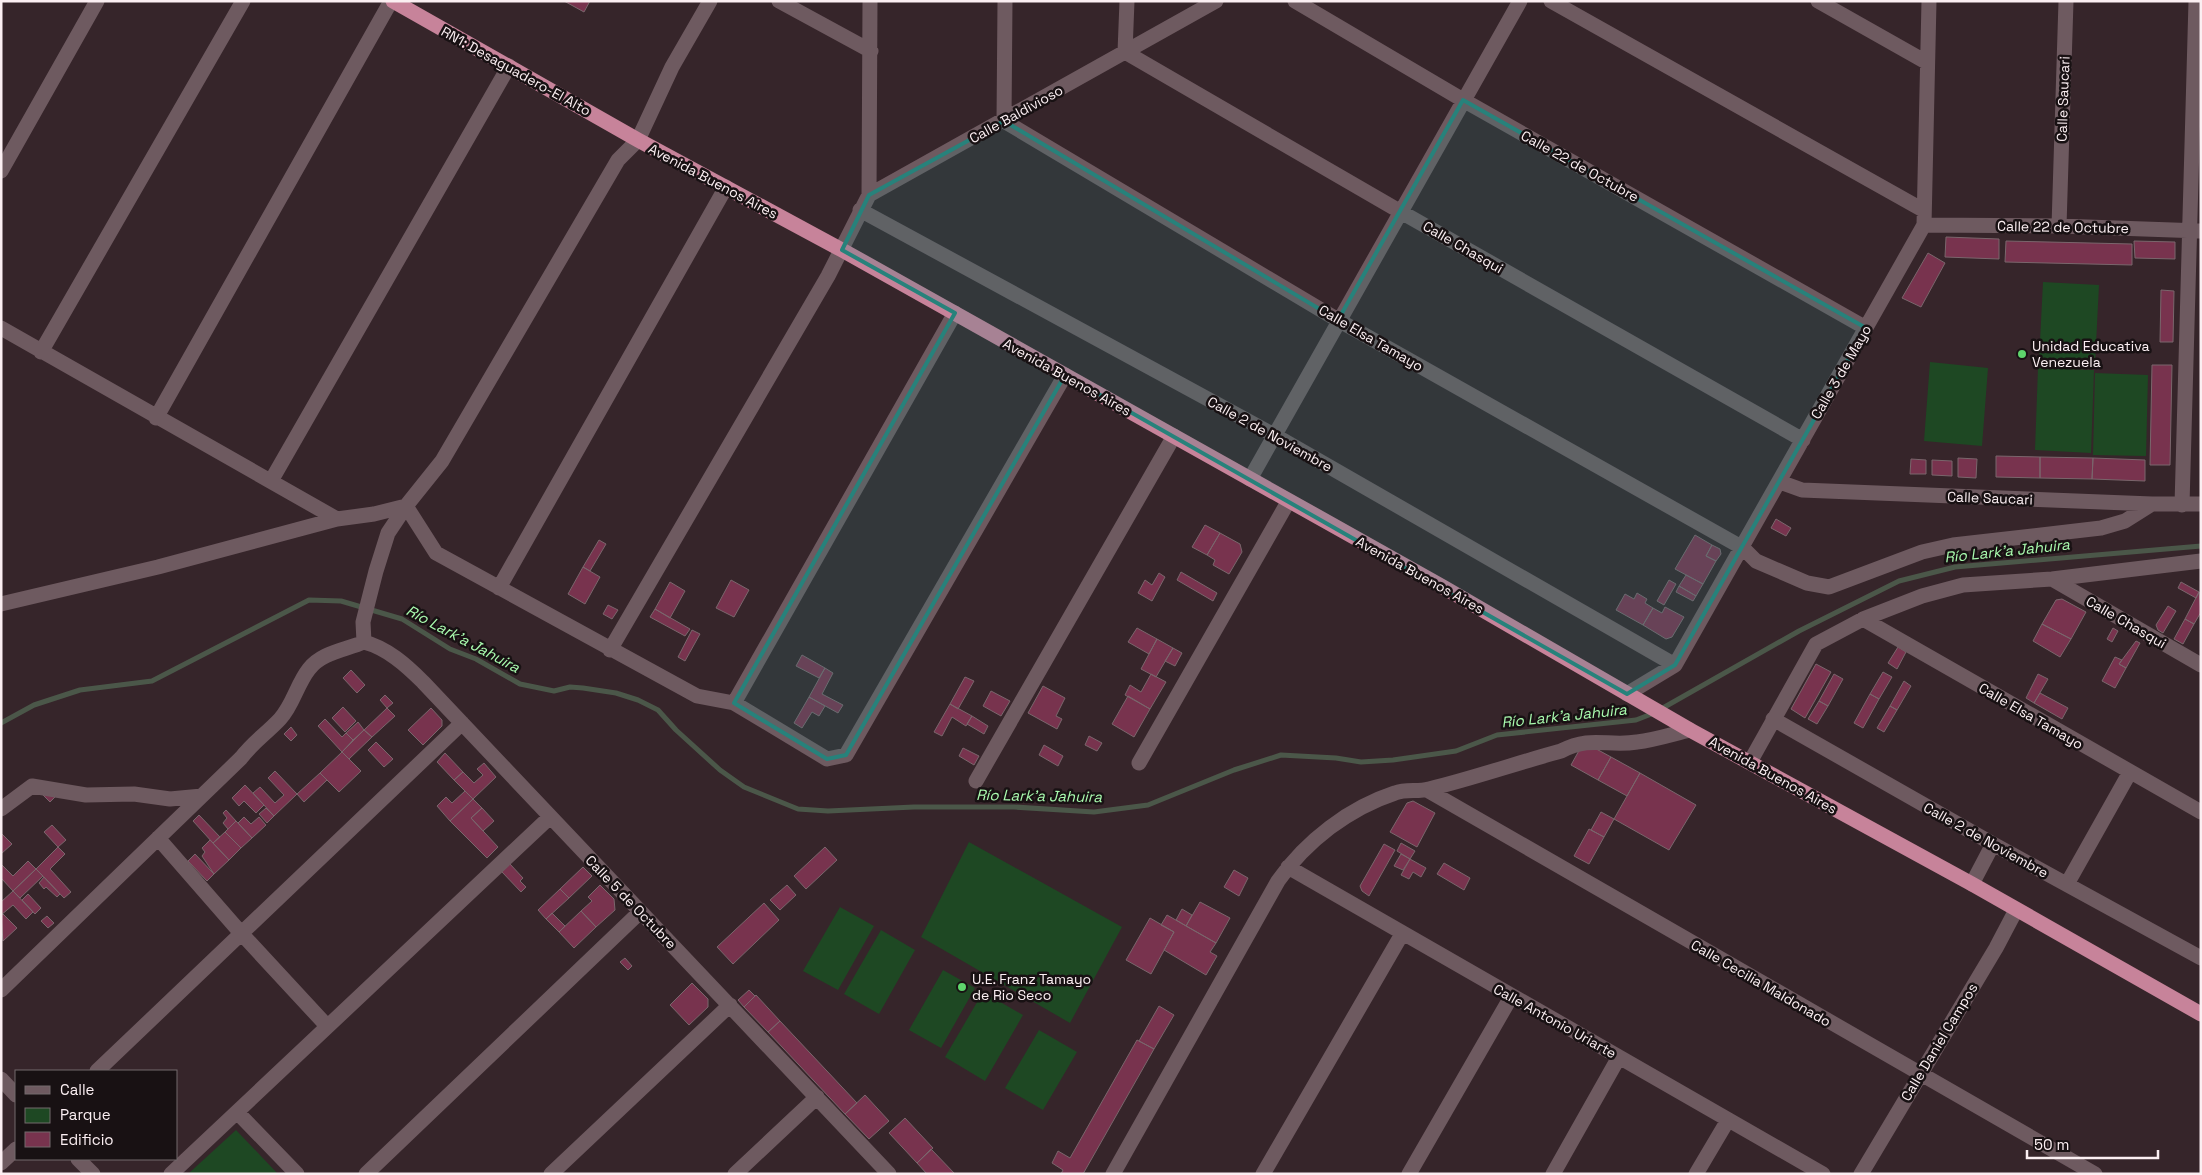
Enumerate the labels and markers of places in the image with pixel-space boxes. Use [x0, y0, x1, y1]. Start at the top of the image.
place label: Unidad Educativa Venezuela [2032, 337, 2150, 371]
marker: Unidad Educativa Venezuela [2016, 348, 2028, 360]
place label: U.E. Franz Tamayo de Rio Seco [972, 970, 1091, 1004]
marker: U.E. Franz Tamayo de Rio Seco [956, 981, 968, 993]

